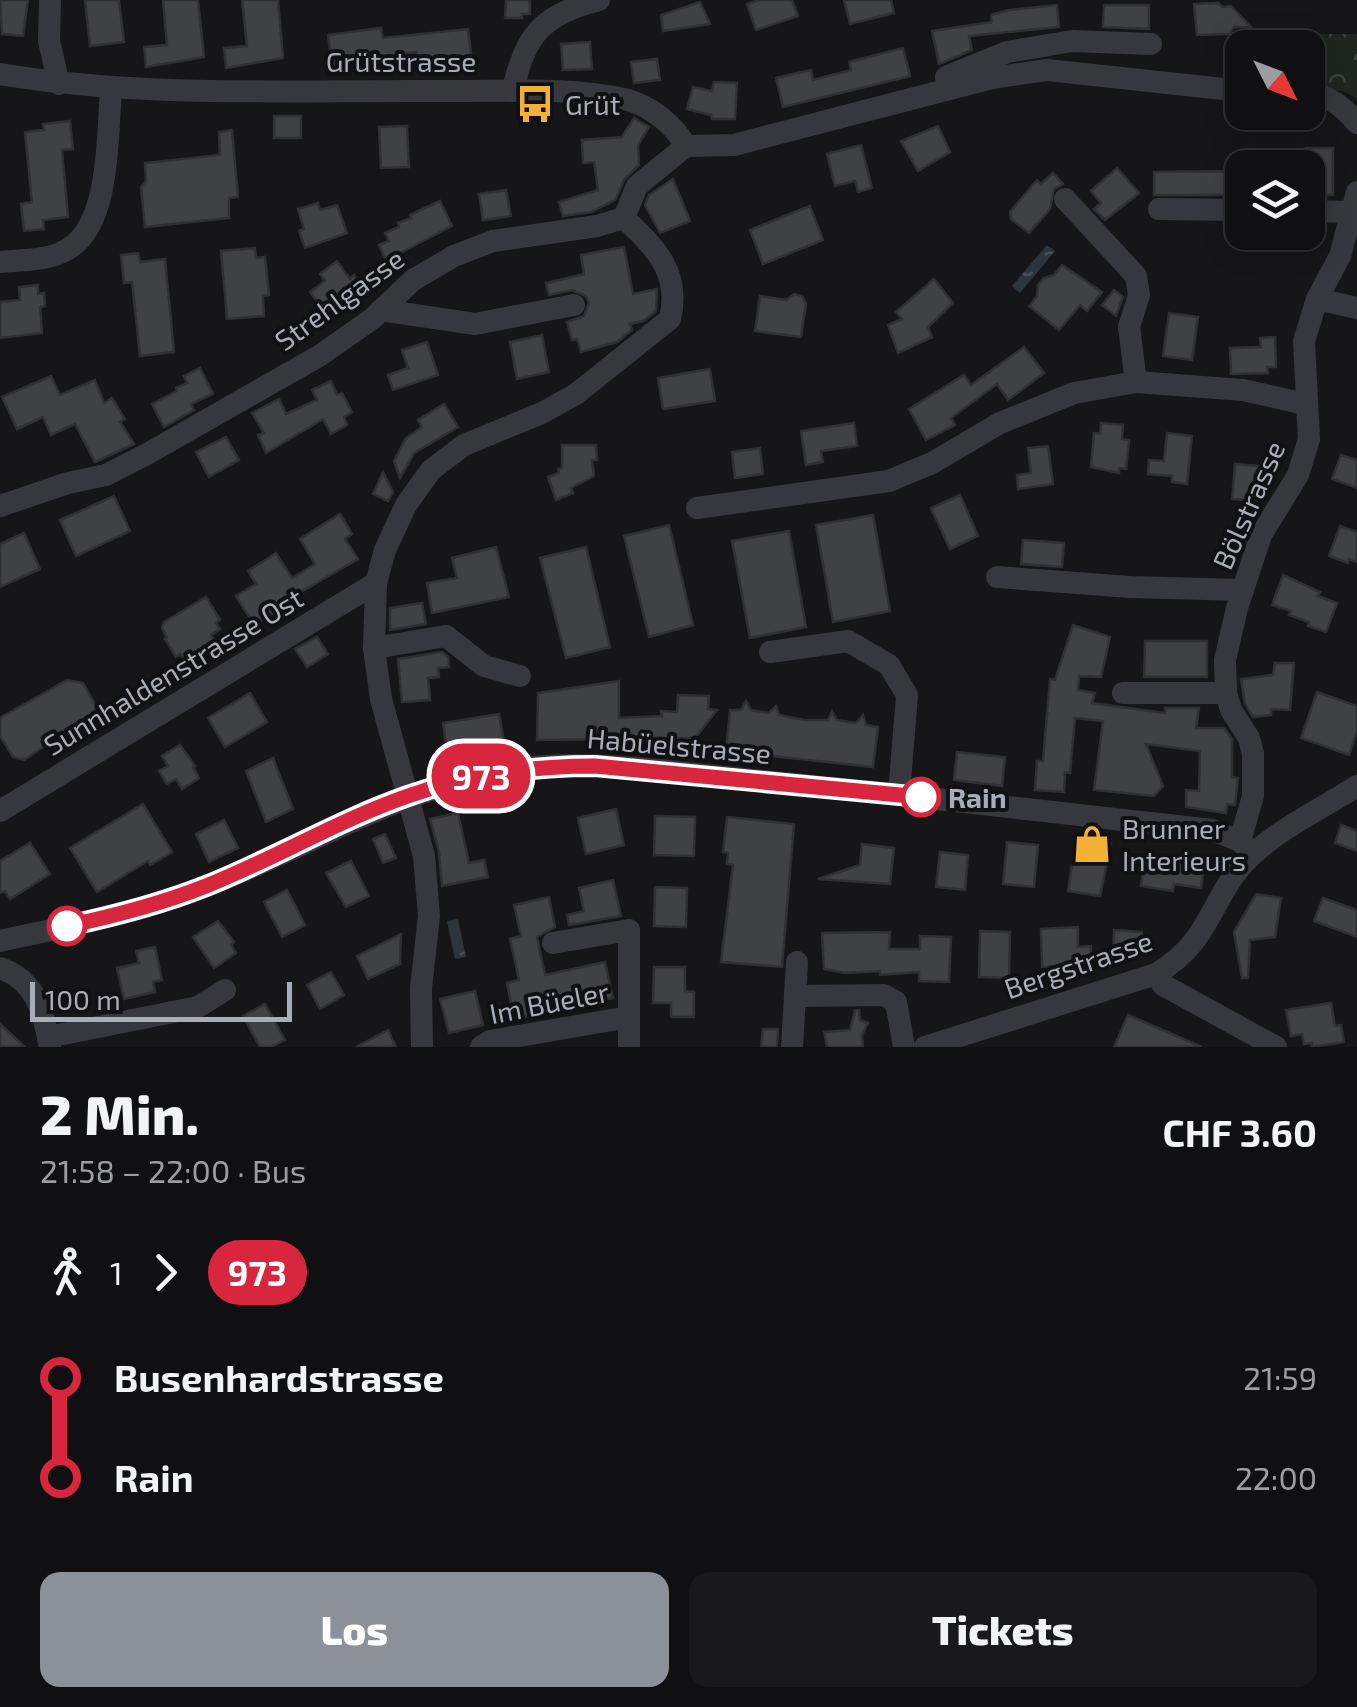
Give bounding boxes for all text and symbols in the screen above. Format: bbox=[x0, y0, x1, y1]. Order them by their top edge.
north arrow bbox=[1225, 30, 1325, 130]
map controls bbox=[1225, 30, 1325, 250]
street label: Grütstrasse bbox=[326, 44, 476, 78]
bus stop icon: Grüt bbox=[514, 83, 556, 125]
place label: Grüt bbox=[565, 87, 620, 121]
button: layers bbox=[1225, 150, 1325, 250]
street label: Strehlgasse bbox=[268, 241, 410, 357]
street label: Bölstrasse bbox=[1205, 436, 1291, 574]
street label: Sunnhaldenstrasse Ost bbox=[37, 580, 309, 762]
street label: Habüelstrasse bbox=[586, 720, 772, 770]
line badge: 973 bbox=[424, 744, 538, 808]
text: 973 bbox=[452, 755, 510, 797]
marker: Rain bbox=[902, 778, 940, 816]
place label: Rain bbox=[948, 780, 1007, 814]
place label: Brunner Interieurs bbox=[1122, 811, 1246, 877]
shop icon: Brunner Interieurs bbox=[1071, 823, 1113, 865]
unlabelled marker bbox=[48, 907, 86, 945]
street label: Bergstrasse bbox=[1000, 923, 1156, 1005]
street label: Im Büeler bbox=[486, 974, 612, 1030]
scale bar bbox=[30, 977, 292, 1021]
text: 100 m bbox=[45, 982, 121, 1016]
text: 2 Min. bbox=[40, 1080, 199, 1146]
text: CHF 3.60 bbox=[1162, 1109, 1317, 1155]
text: 21:58 – 22:00 · Bus bbox=[40, 1151, 306, 1189]
icon: walk bbox=[40, 1245, 95, 1300]
icon: forward bbox=[138, 1245, 193, 1300]
text: 973 bbox=[228, 1251, 287, 1293]
text: 1 bbox=[110, 1253, 123, 1291]
text: Busenhardstrasse bbox=[114, 1354, 444, 1400]
text: 21:59 bbox=[1243, 1358, 1317, 1396]
text: Rain bbox=[114, 1454, 194, 1500]
text: 22:00 bbox=[1235, 1458, 1317, 1496]
button: Los bbox=[40, 1572, 669, 1687]
button: Tickets bbox=[689, 1572, 1317, 1687]

